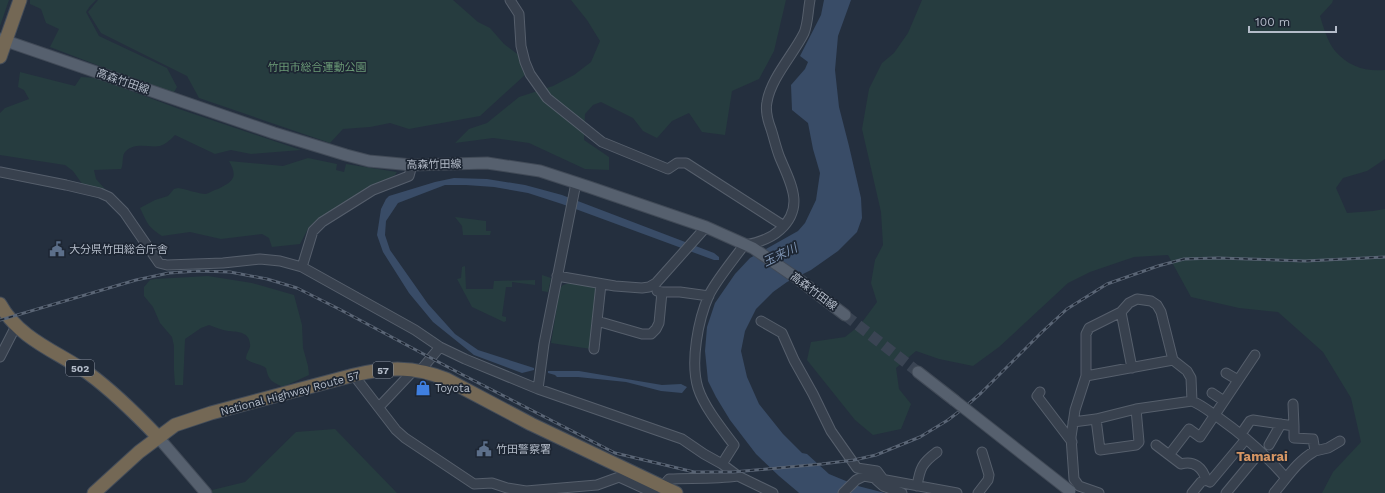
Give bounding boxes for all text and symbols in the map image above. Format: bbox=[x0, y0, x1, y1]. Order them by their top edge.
scale bar bbox=[1249, 8, 1336, 34]
text: 100 m bbox=[1255, 15, 1290, 29]
park label: 竹田市総合運動公園 bbox=[268, 61, 367, 74]
street label: 高森竹田線 bbox=[95, 66, 151, 97]
street label: 高森竹田線 bbox=[406, 158, 462, 171]
public building icon: 大分県竹田総合庁舎 bbox=[48, 240, 66, 258]
water label: 玉来川 bbox=[761, 240, 801, 269]
place label: 大分県竹田総合庁舎 bbox=[69, 243, 168, 256]
street label: 高森竹田線 bbox=[788, 270, 840, 313]
road number: 502 bbox=[66, 360, 94, 376]
road number: 57 bbox=[373, 362, 393, 378]
street label: National Highway Route 57 bbox=[219, 369, 361, 418]
shop icon: Toyota bbox=[414, 379, 432, 397]
place label: Toyota bbox=[435, 382, 470, 395]
public building icon: 竹田警察署 bbox=[475, 440, 493, 458]
place label: 竹田警察署 bbox=[496, 443, 551, 456]
district label: Tamarai bbox=[1236, 449, 1288, 464]

